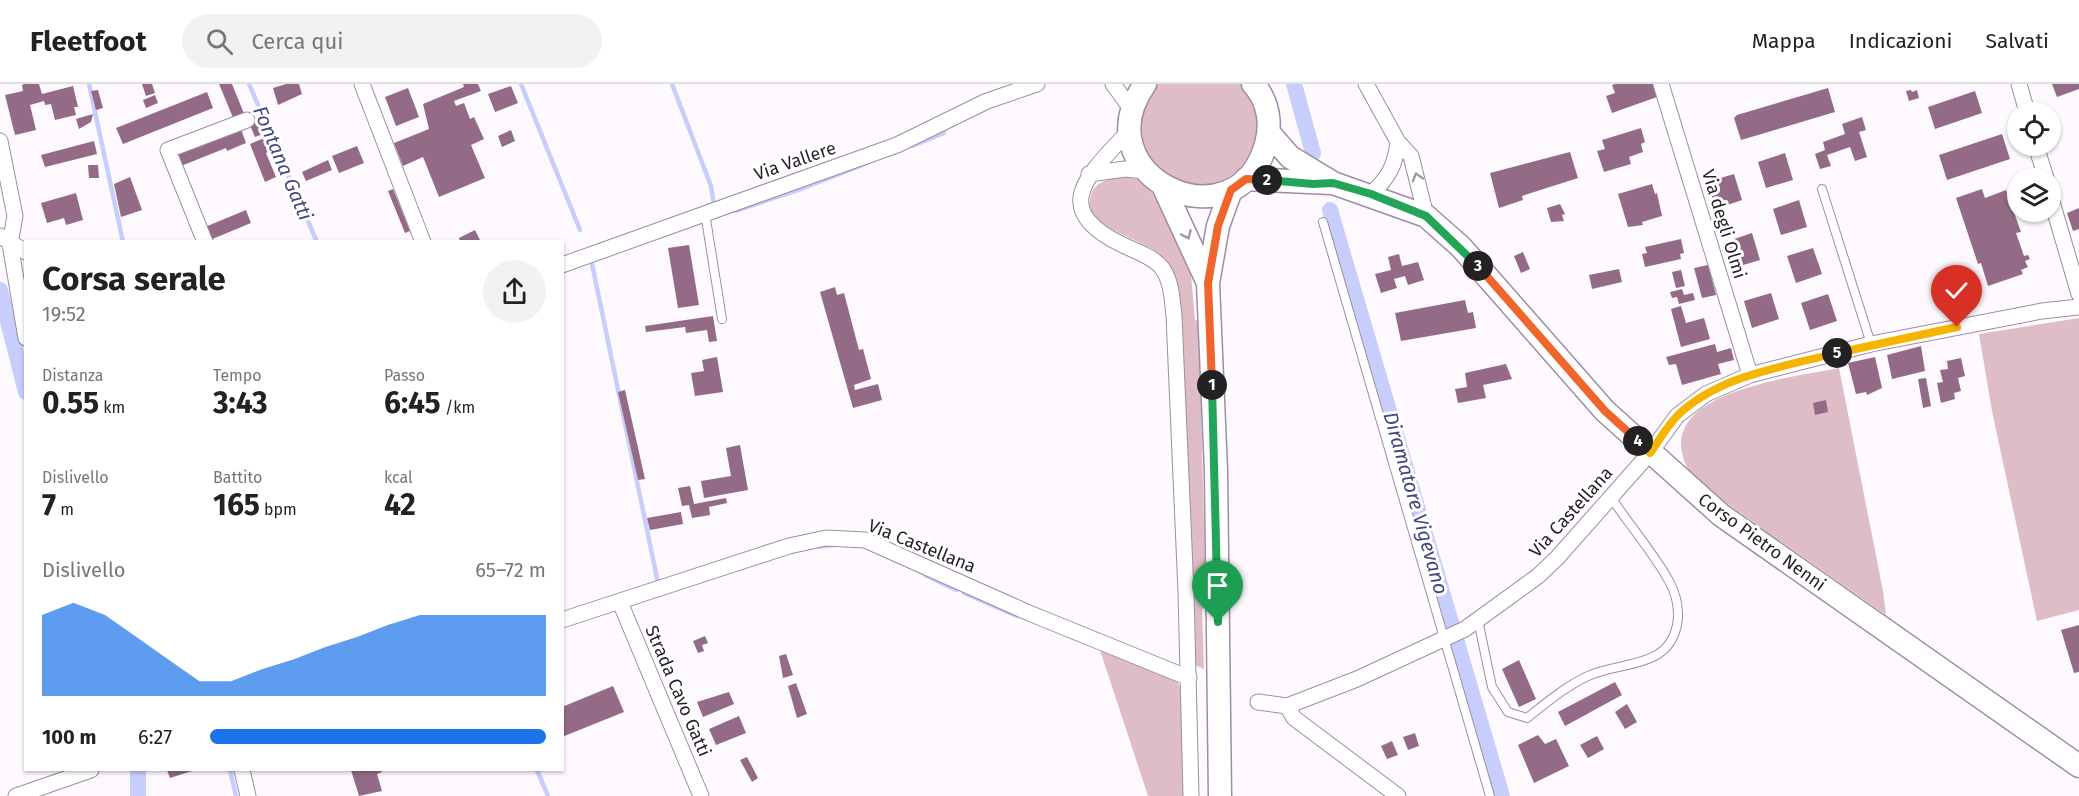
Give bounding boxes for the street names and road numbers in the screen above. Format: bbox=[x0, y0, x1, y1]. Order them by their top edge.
street label: Via Vallere bbox=[751, 137, 839, 185]
street label: Via degli Olmi bbox=[1697, 167, 1751, 281]
street label: Via Castellana bbox=[1525, 462, 1617, 562]
street label: Corso Pietro Nenni bbox=[1694, 488, 1830, 596]
street label: Via Castellana bbox=[865, 514, 979, 578]
street label: Strada Cavo Gatti bbox=[640, 622, 716, 760]

